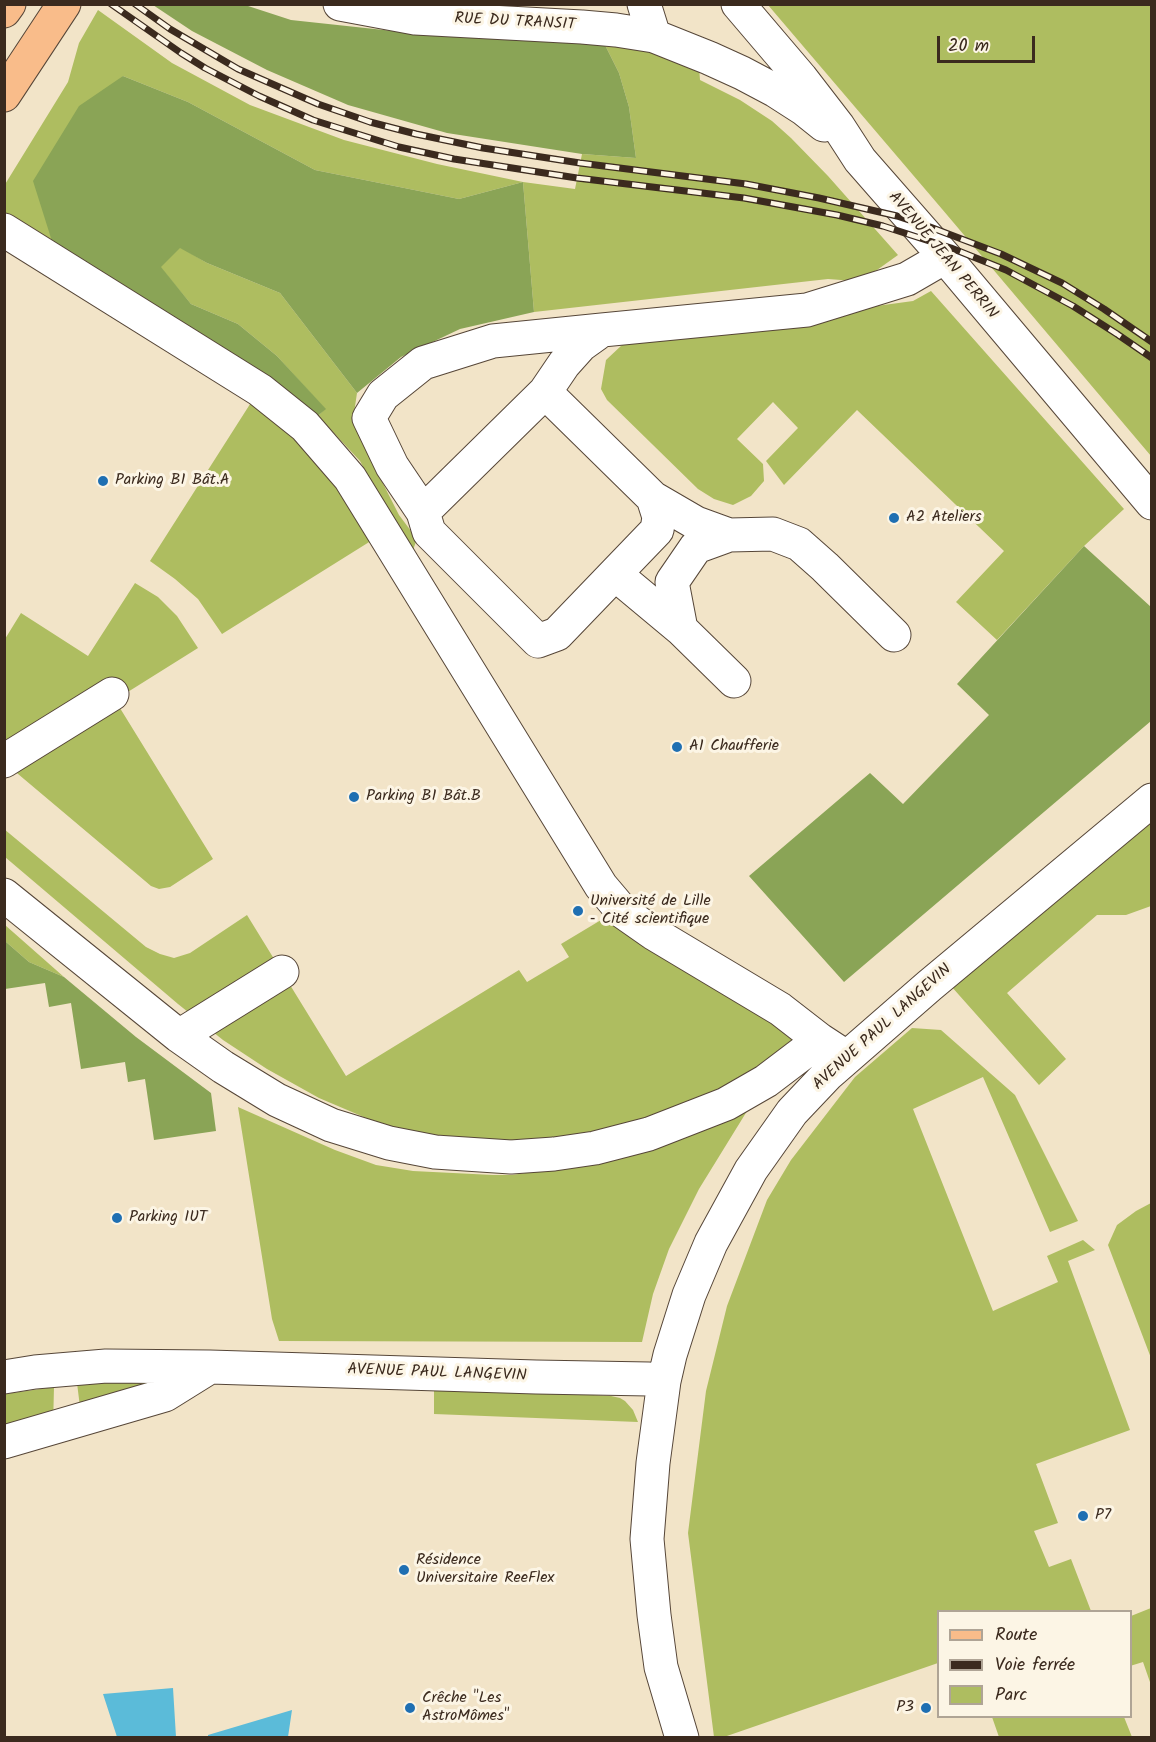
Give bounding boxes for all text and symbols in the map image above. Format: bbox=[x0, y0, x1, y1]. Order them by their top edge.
street label: RUE DU TRANSIT bbox=[454, 10, 576, 36]
scale bar bbox=[940, 24, 1038, 62]
text: 20 m bbox=[948, 32, 989, 61]
street label: AVENUE JEAN PERRIN bbox=[883, 188, 1001, 324]
place label: Parking B1 Bât.A bbox=[115, 471, 229, 491]
marker: Parking B1 Bât.A bbox=[96, 474, 110, 488]
place label: A2 Ateliers bbox=[906, 508, 982, 528]
marker: A2 Ateliers bbox=[887, 511, 901, 525]
place label: A1 Chaufferie bbox=[689, 737, 779, 757]
marker: A1 Chaufferie bbox=[670, 740, 684, 754]
place label: Parking B1 Bât.B bbox=[366, 787, 481, 807]
marker: Parking B1 Bât.B bbox=[347, 790, 361, 804]
place label: Université de Lille ‐ Cité scientifique bbox=[590, 892, 711, 930]
marker: Université de Lille ‐ Cité scientifique bbox=[571, 904, 585, 918]
street label: AVENUE PAUL LANGEVIN bbox=[810, 961, 956, 1095]
place label: Parking IUT bbox=[129, 1208, 207, 1228]
marker: Parking IUT bbox=[110, 1211, 124, 1225]
street label: AVENUE PAUL LANGEVIN bbox=[347, 1361, 527, 1387]
place label: P7 bbox=[1095, 1506, 1111, 1526]
marker: P7 bbox=[1076, 1509, 1090, 1523]
place label: Résidence Universitaire ReeFlex bbox=[416, 1551, 554, 1589]
marker: Résidence Universitaire ReeFlex bbox=[397, 1563, 411, 1577]
legend bbox=[937, 1610, 1132, 1718]
text: Route bbox=[995, 1621, 1037, 1650]
text: Voie ferrée bbox=[995, 1651, 1075, 1680]
text: Parc bbox=[995, 1681, 1027, 1710]
place label: Crêche "Les AstroMômes" bbox=[422, 1689, 509, 1727]
place label: P3 bbox=[896, 1698, 914, 1718]
marker: Crêche "Les AstroMômes" bbox=[403, 1701, 417, 1715]
marker: P3 bbox=[919, 1701, 933, 1715]

